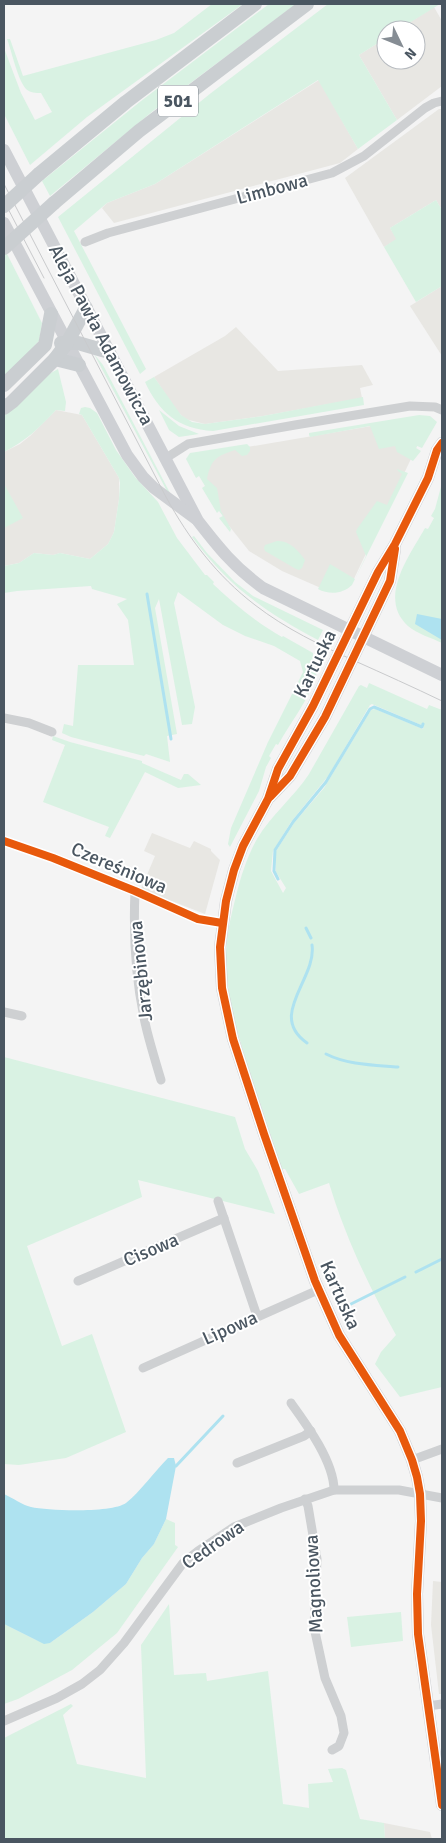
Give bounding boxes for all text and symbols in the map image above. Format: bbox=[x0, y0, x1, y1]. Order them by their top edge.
north arrow bbox=[376, 20, 426, 70]
text: N bbox=[401, 44, 420, 63]
road number: 501 bbox=[158, 85, 198, 116]
street label: Limbowa bbox=[234, 168, 310, 210]
street label: Aleja Pawła Adamowicza bbox=[43, 240, 159, 430]
street label: Kartuska bbox=[288, 626, 342, 702]
street label: Czereśniowa bbox=[67, 837, 171, 899]
street label: Jarzębinowa bbox=[124, 920, 158, 1022]
street label: Cisowa bbox=[120, 1228, 182, 1272]
street label: Kartuska bbox=[314, 1257, 366, 1333]
street label: Lipowa bbox=[199, 1305, 261, 1351]
street label: Cedrowa bbox=[177, 1515, 249, 1575]
street label: Magnoliowa bbox=[299, 1534, 329, 1634]

